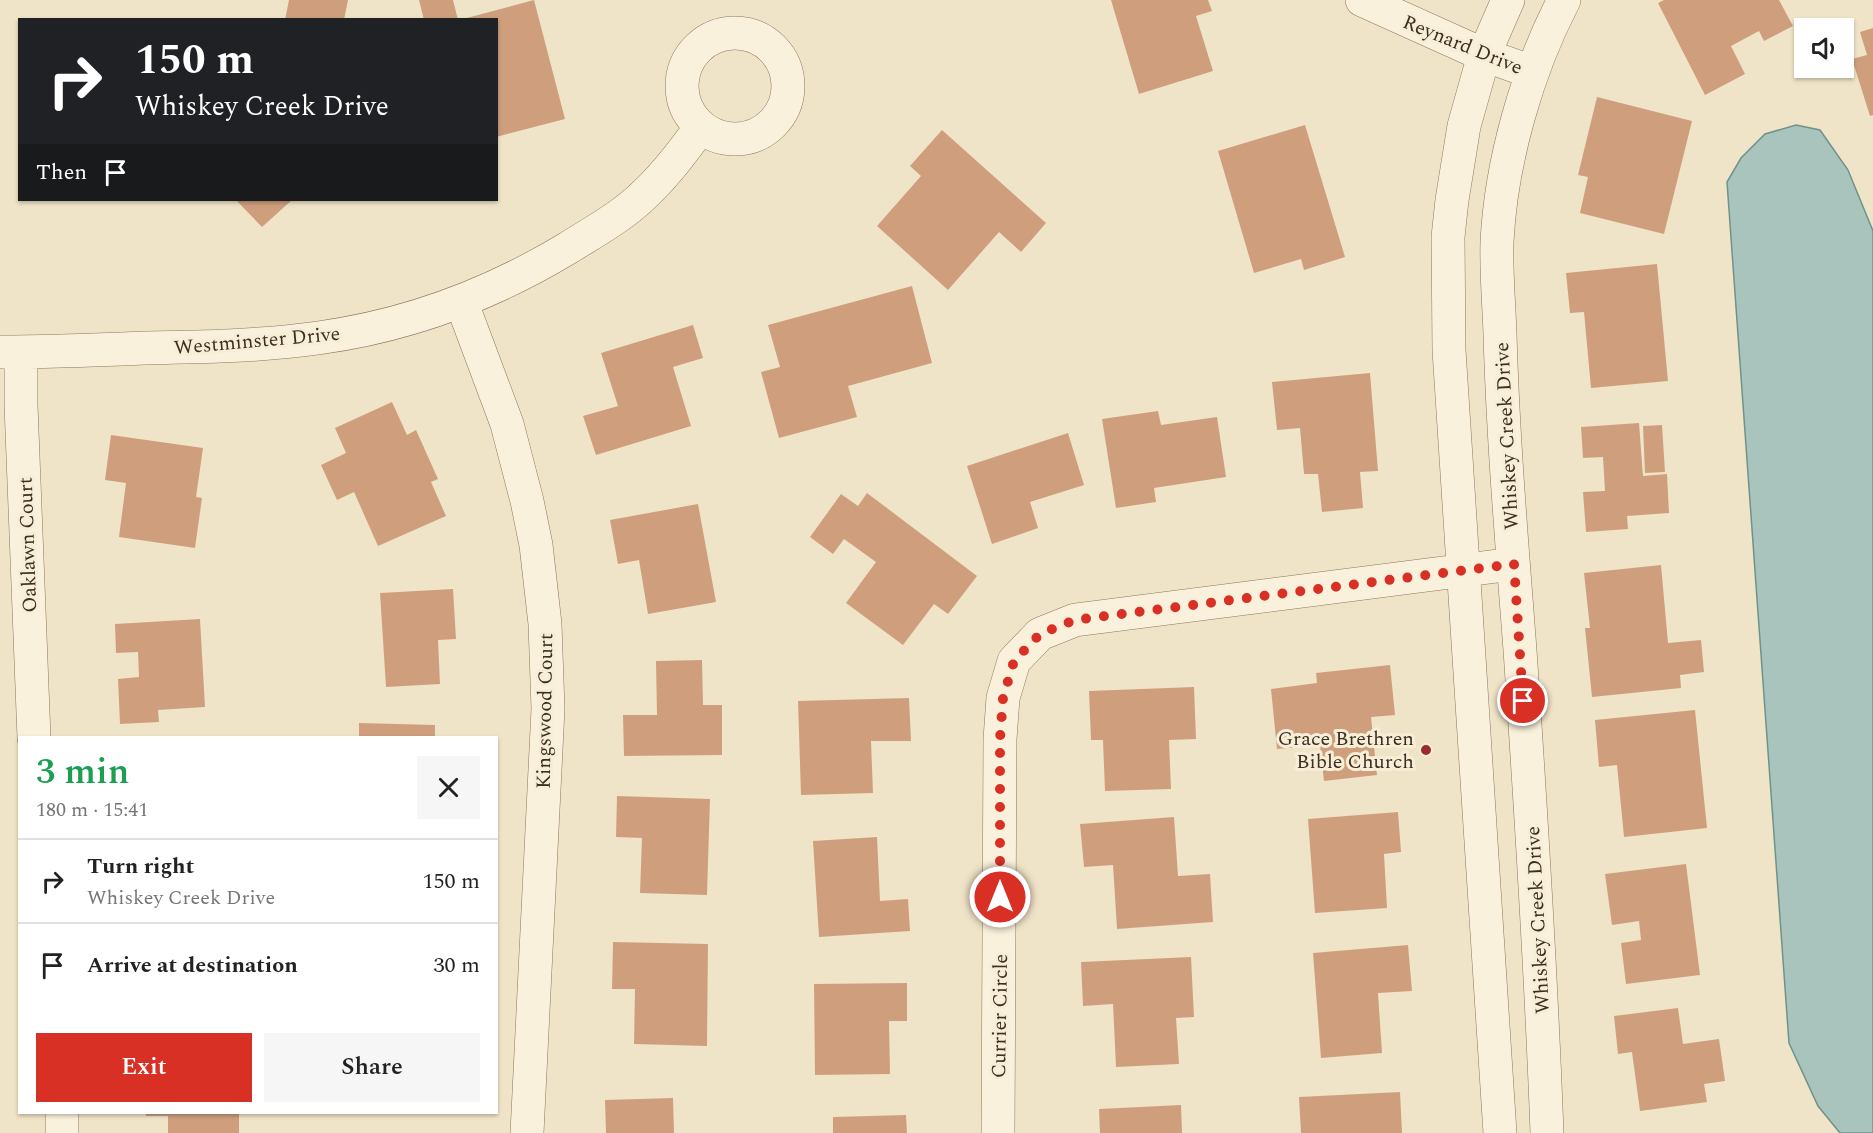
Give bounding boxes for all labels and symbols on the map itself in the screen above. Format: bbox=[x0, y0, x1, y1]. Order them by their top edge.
street label: Reynard Drive bbox=[1398, 7, 1527, 83]
street label: Westminster Drive bbox=[173, 319, 341, 363]
street label: Whiskey Creek Drive bbox=[1487, 341, 1527, 531]
street label: Oaklawn Court bbox=[11, 477, 45, 613]
street label: Kingswood Court bbox=[529, 633, 561, 789]
pin bbox=[1497, 675, 1548, 726]
place label: Grace Brethren Bible Church bbox=[1278, 724, 1414, 777]
marker: Grace Brethren Bible Church bbox=[1419, 743, 1433, 757]
street label: Whiskey Creek Drive bbox=[1518, 825, 1558, 1015]
position arrow bbox=[968, 865, 1032, 929]
street label: Currier Circle bbox=[984, 954, 1016, 1078]

